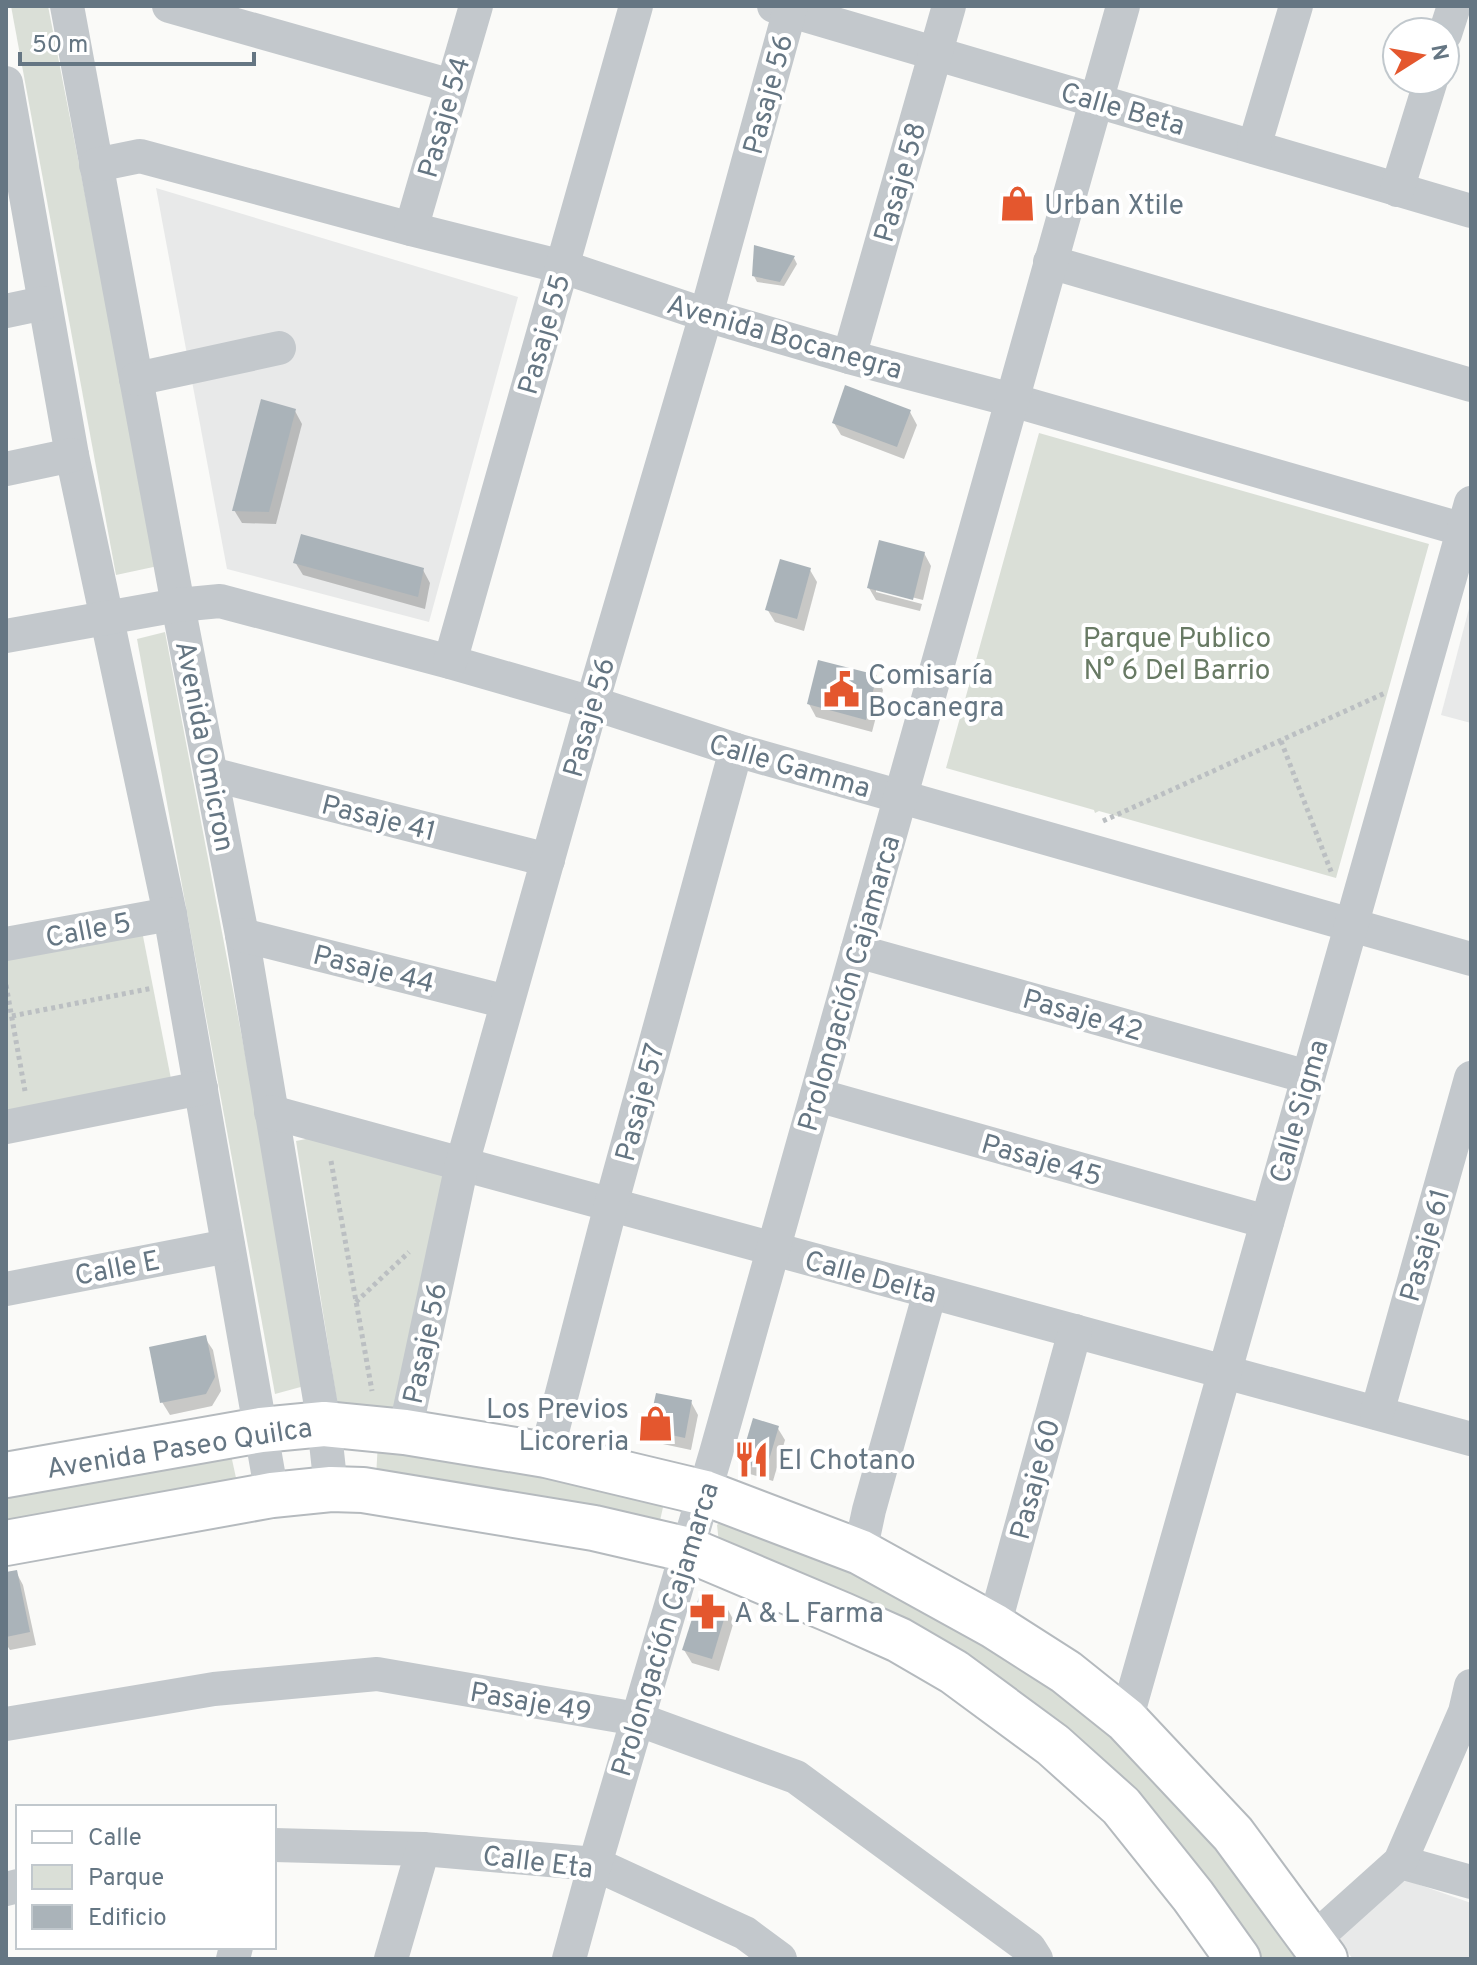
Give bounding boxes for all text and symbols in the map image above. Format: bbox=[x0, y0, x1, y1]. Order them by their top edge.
scale bar bbox=[20, 16, 254, 66]
north arrow bbox=[1381, 16, 1461, 96]
text: 50 m bbox=[32, 31, 88, 61]
street label: Pasaje 56 bbox=[737, 31, 803, 159]
text: N bbox=[1423, 42, 1453, 63]
street label: Pasaje 54 bbox=[411, 53, 480, 183]
street label: Calle Beta bbox=[1056, 76, 1188, 146]
street label: Pasaje 58 bbox=[868, 119, 936, 247]
shop icon: Urban Xtile bbox=[999, 185, 1037, 223]
place label: Urban Xtile bbox=[1044, 189, 1184, 225]
street label: Pasaje 55 bbox=[512, 270, 580, 399]
street label: Avenida Bocanegra bbox=[662, 288, 906, 390]
park label: Parque Publico N° 6 Del Barrio bbox=[1083, 622, 1271, 690]
street label: Avenida Omicron bbox=[165, 638, 241, 855]
street label: Pasaje 56 bbox=[557, 654, 625, 782]
place label: Comisaría Bocanegra bbox=[868, 659, 1004, 727]
public building icon: Comisaría Bocanegra bbox=[823, 671, 861, 709]
street label: Calle Gamma bbox=[704, 728, 874, 808]
street label: Pasaje 41 bbox=[317, 788, 439, 852]
street label: Prolongación Cajamarca bbox=[791, 832, 910, 1136]
street label: Calle 5 bbox=[43, 906, 134, 958]
street label: Pasaje 44 bbox=[309, 938, 438, 1003]
street label: Pasaje 42 bbox=[1018, 983, 1146, 1051]
street label: Calle Sigma bbox=[1263, 1036, 1339, 1188]
street label: Pasaje 57 bbox=[609, 1040, 675, 1166]
street label: Pasaje 45 bbox=[977, 1128, 1106, 1196]
street label: Pasaje 61 bbox=[1394, 1185, 1460, 1307]
street label: Calle E bbox=[72, 1244, 163, 1296]
street label: Calle Delta bbox=[800, 1244, 940, 1314]
street label: Pasaje 56 bbox=[397, 1280, 457, 1408]
place label: Los Previos Licoreria bbox=[486, 1393, 629, 1461]
shop icon: Los Previos Licoreria bbox=[636, 1405, 674, 1443]
street label: Avenida Paseo Quilca bbox=[44, 1411, 315, 1489]
street label: Pasaje 60 bbox=[1004, 1415, 1070, 1544]
restaurant icon: El Chotano bbox=[733, 1440, 771, 1478]
place label: El Chotano bbox=[778, 1444, 916, 1480]
street label: Prolongación Cajamarca bbox=[605, 1478, 729, 1782]
pharmacy icon: A & L Farma bbox=[689, 1593, 727, 1631]
place label: A & L Farma bbox=[734, 1597, 884, 1633]
street label: Pasaje 49 bbox=[467, 1676, 594, 1732]
legend bbox=[16, 1805, 276, 1949]
text: Calle bbox=[88, 1824, 142, 1854]
street label: Calle Eta bbox=[480, 1839, 595, 1889]
text: Parque bbox=[88, 1864, 164, 1894]
text: Edificio bbox=[88, 1904, 167, 1934]

